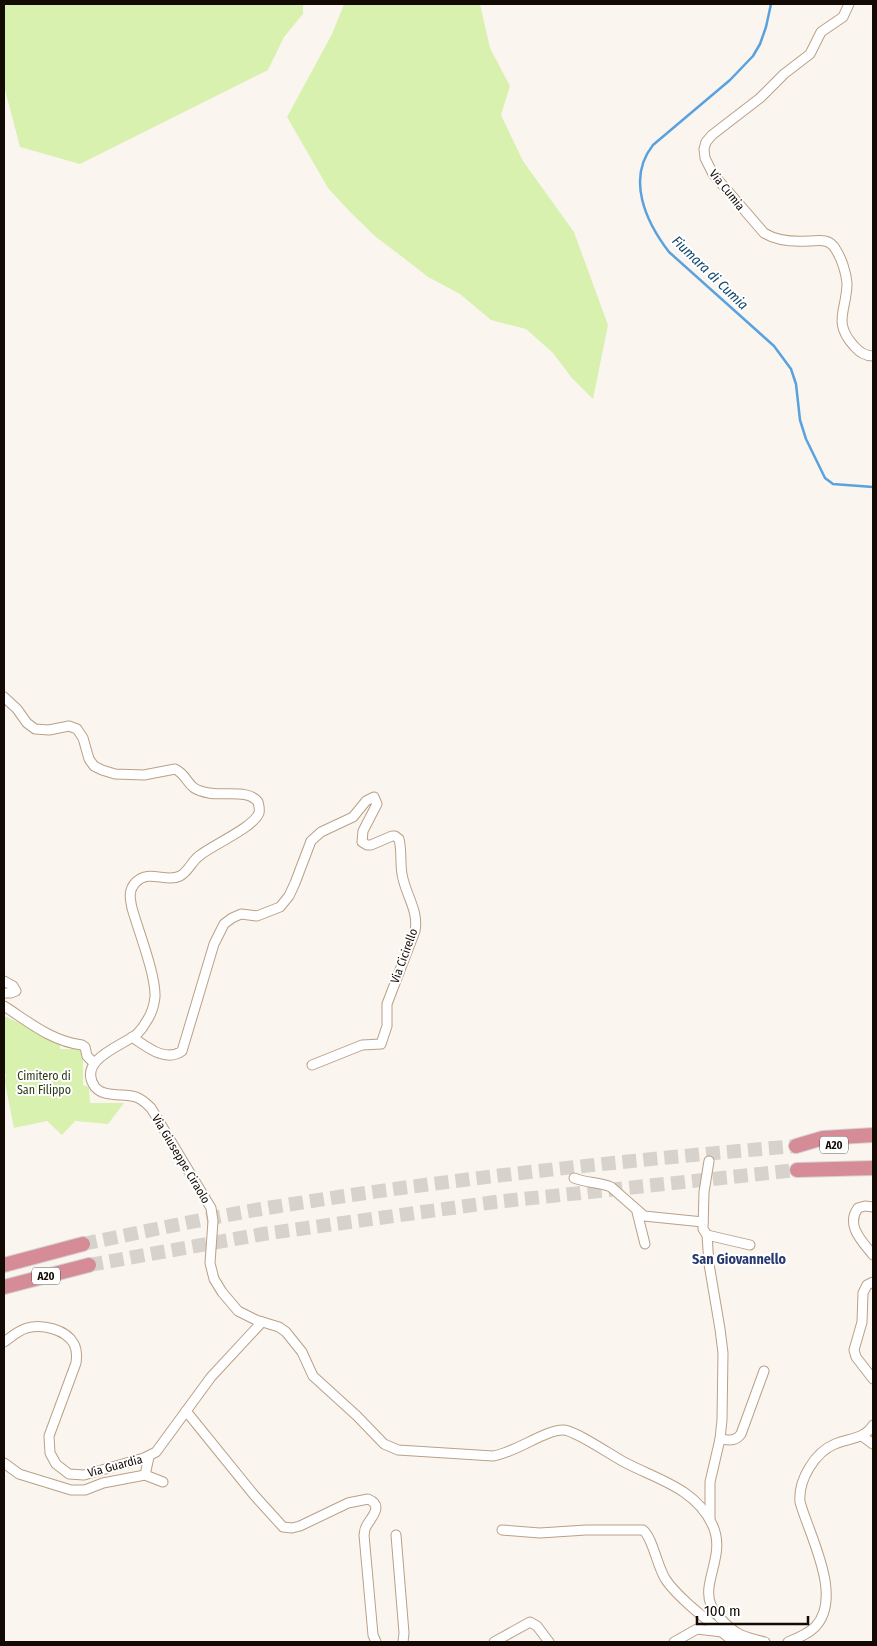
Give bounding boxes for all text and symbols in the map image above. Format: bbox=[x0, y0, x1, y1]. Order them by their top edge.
street label: Via Cumia bbox=[706, 167, 748, 213]
water label: Fiumara di Cumia bbox=[668, 232, 752, 314]
street label: Via Cicirello bbox=[388, 927, 420, 985]
park label: Cimitero di San Filippo bbox=[17, 1069, 71, 1097]
street label: Via Giuseppe Ciraolo bbox=[149, 1112, 213, 1206]
road number: A20 bbox=[820, 1136, 848, 1154]
district label: San Giovannello bbox=[692, 1251, 786, 1268]
road number: A20 bbox=[32, 1268, 60, 1284]
street label: Via Guardia bbox=[86, 1452, 144, 1480]
scale bar bbox=[697, 1594, 808, 1626]
text: 100 m bbox=[704, 1602, 741, 1620]

